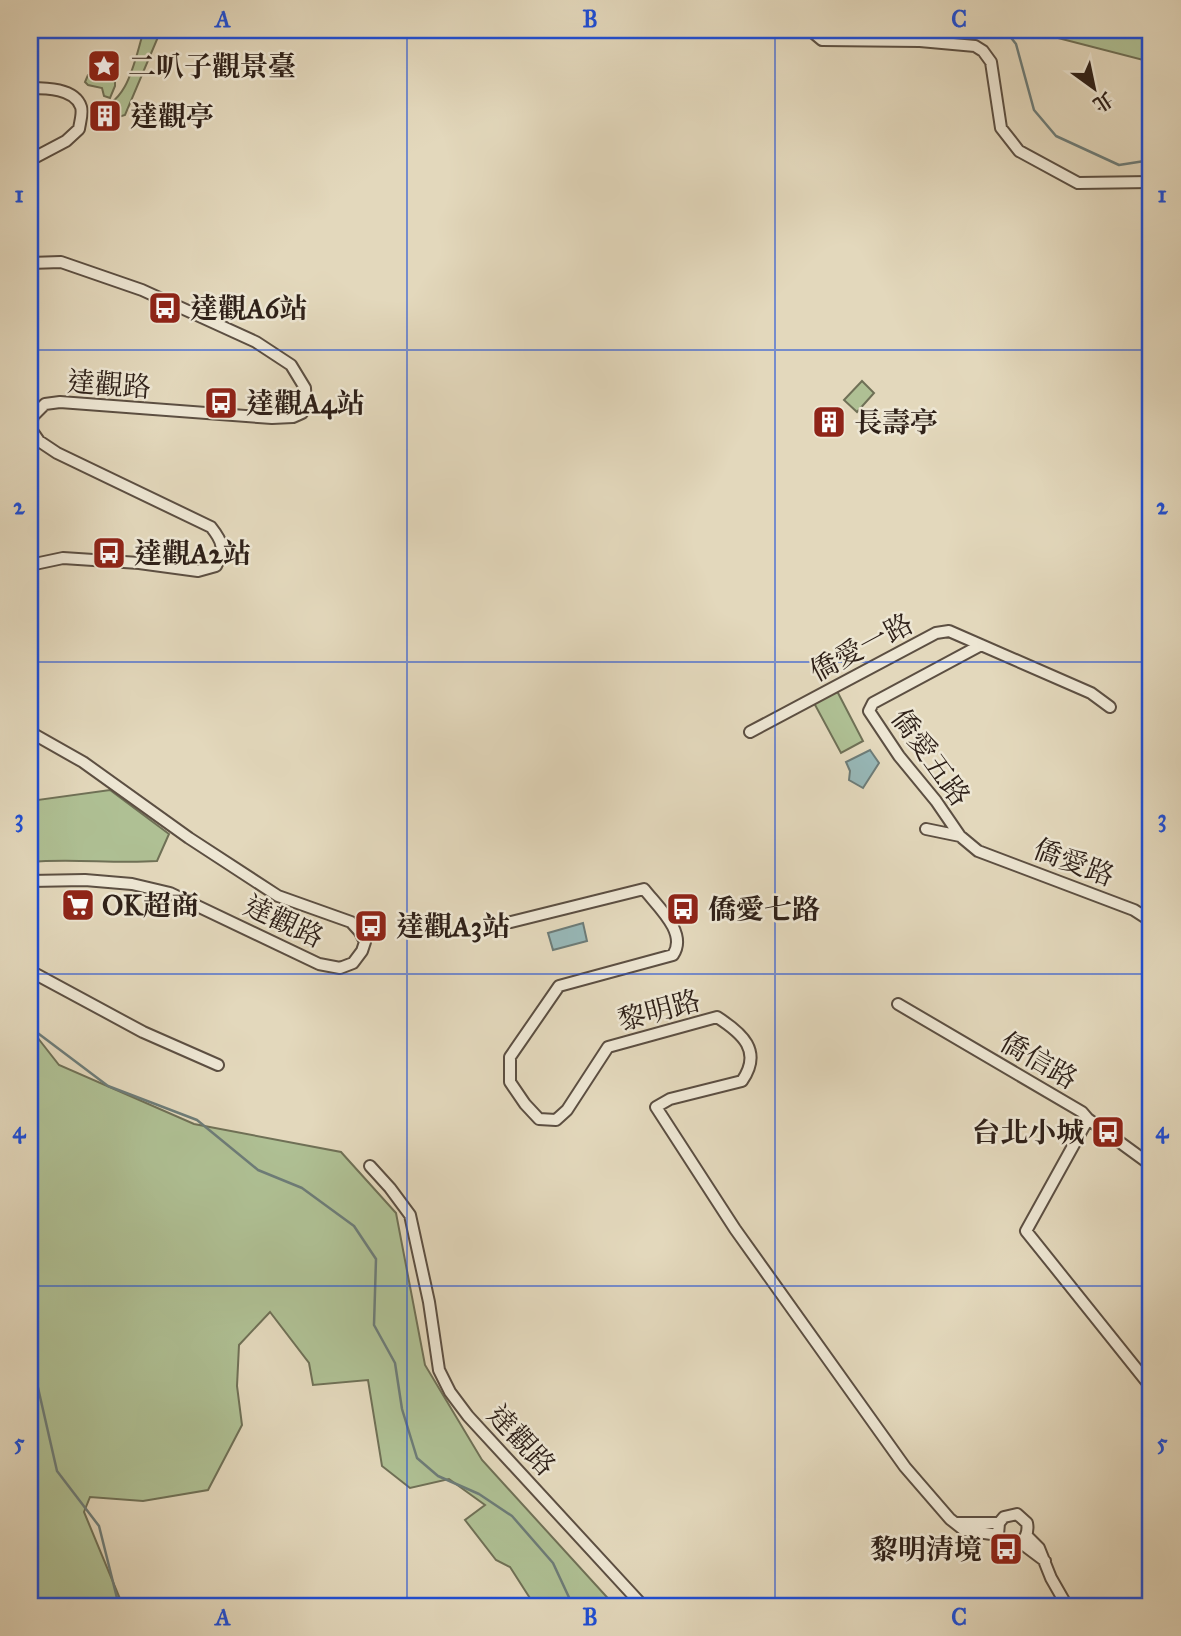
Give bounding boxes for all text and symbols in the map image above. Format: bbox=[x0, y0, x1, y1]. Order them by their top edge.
text: A bbox=[213, 5, 231, 33]
text: B bbox=[582, 5, 598, 33]
text: C bbox=[951, 5, 967, 33]
place icon: 二叭子觀景臺 bbox=[85, 47, 123, 85]
place label: 二叭子觀景臺 bbox=[128, 49, 296, 84]
north arrow bbox=[1058, 52, 1128, 122]
text: 北 bbox=[1089, 87, 1117, 117]
building icon: 達觀亭 bbox=[86, 97, 124, 135]
place label: 達觀亭 bbox=[130, 99, 214, 134]
text: 1 bbox=[14, 180, 24, 208]
text: 1 bbox=[1157, 180, 1167, 208]
bus stop icon: 達觀A6站 bbox=[146, 289, 184, 327]
place label: 達觀A6站 bbox=[190, 291, 307, 326]
street label: 達觀路 bbox=[66, 364, 152, 405]
bus stop icon: 達觀A4站 bbox=[202, 384, 240, 422]
place label: 達觀A4站 bbox=[246, 386, 364, 421]
building icon: 長壽亭 bbox=[810, 403, 848, 441]
place label: 長壽亭 bbox=[854, 405, 938, 440]
text: 2 bbox=[13, 492, 25, 520]
text: 2 bbox=[1156, 492, 1168, 520]
bus stop icon: 達觀A2站 bbox=[90, 534, 128, 572]
place label: 達觀A2站 bbox=[134, 536, 251, 571]
street label: 僑愛一路 bbox=[804, 606, 919, 689]
street label: 僑愛五路 bbox=[884, 702, 978, 813]
text: 3 bbox=[14, 804, 24, 833]
text: 3 bbox=[1157, 804, 1167, 833]
street label: 僑愛路 bbox=[1028, 831, 1119, 894]
supermarket icon: OK超商 bbox=[59, 886, 97, 924]
place label: OK超商 bbox=[102, 888, 199, 923]
street label: 達觀路 bbox=[238, 888, 329, 955]
bus stop icon: 僑愛七路 bbox=[664, 890, 702, 928]
place label: 僑愛七路 bbox=[708, 892, 820, 927]
bus stop icon: 達觀A3站 bbox=[352, 907, 390, 945]
place label: 達觀A3站 bbox=[396, 909, 510, 944]
street label: 黎明路 bbox=[614, 983, 704, 1038]
street label: 僑信路 bbox=[994, 1024, 1084, 1097]
bus stop icon: 台北小城 bbox=[1089, 1113, 1127, 1151]
place label: 台北小城 bbox=[972, 1115, 1084, 1150]
text: 4 bbox=[13, 1116, 27, 1144]
text: 4 bbox=[1156, 1116, 1170, 1144]
street label: 達觀路 bbox=[480, 1398, 563, 1483]
text: 5 bbox=[14, 1428, 25, 1456]
text: 5 bbox=[1157, 1428, 1168, 1456]
bus stop icon: 黎明清境 bbox=[987, 1530, 1025, 1568]
place label: 黎明清境 bbox=[870, 1532, 982, 1567]
text: A bbox=[213, 1603, 231, 1631]
text: B bbox=[582, 1603, 598, 1631]
text: C bbox=[951, 1603, 967, 1631]

